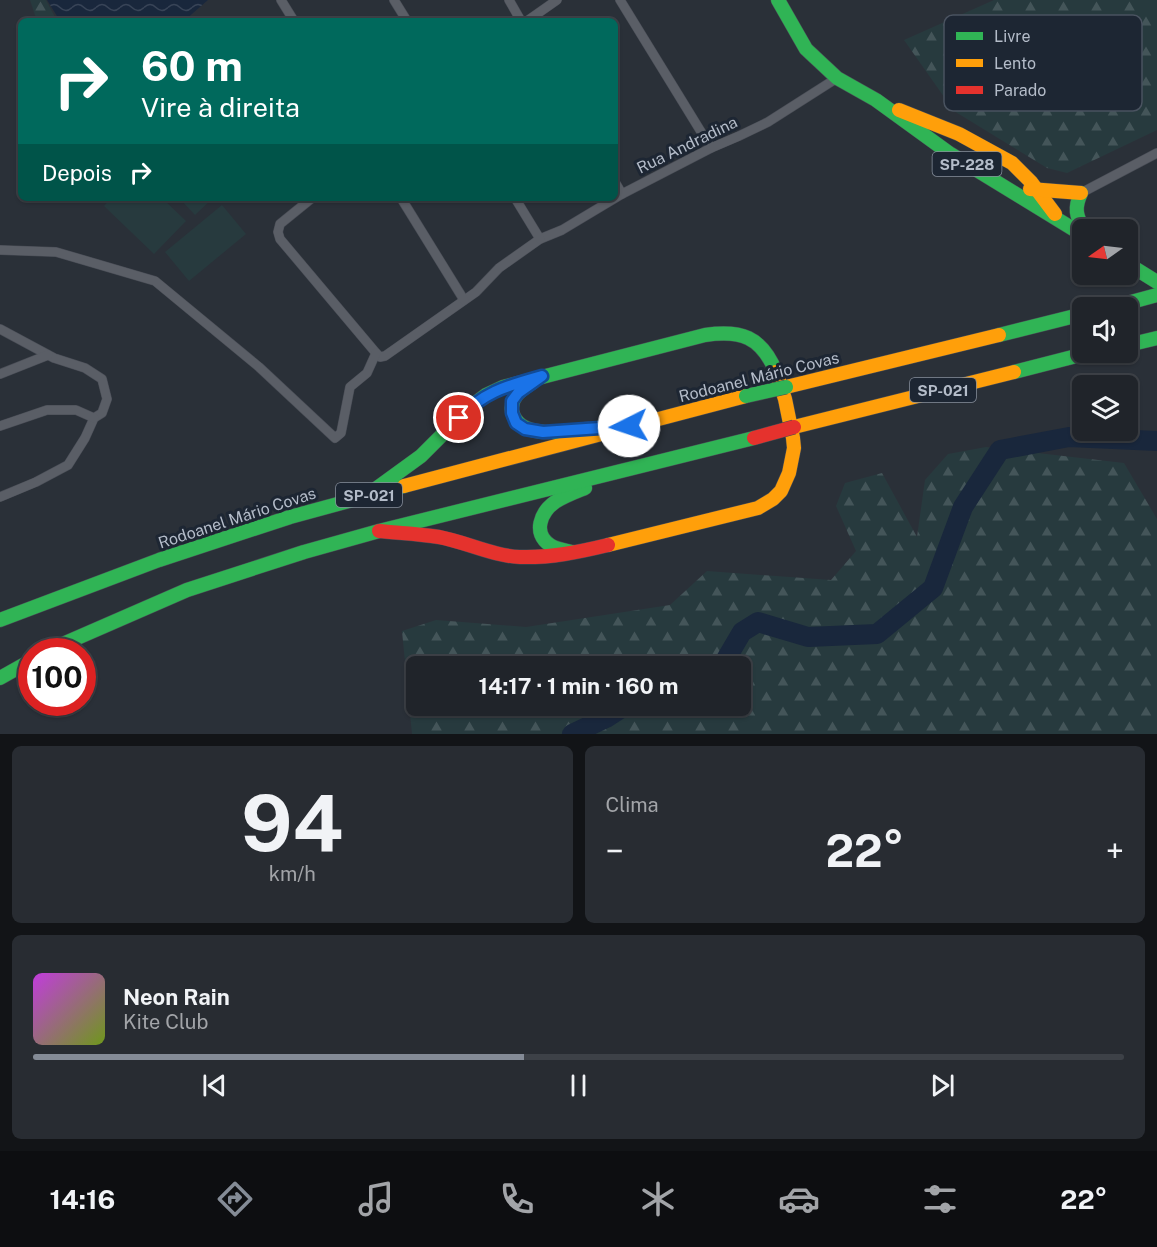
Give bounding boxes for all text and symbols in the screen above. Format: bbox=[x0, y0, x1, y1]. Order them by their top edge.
legend bbox=[944, 15, 1142, 111]
text: Livre bbox=[994, 27, 1030, 46]
text: 60 m bbox=[141, 41, 243, 90]
icon: right bbox=[42, 42, 120, 120]
text: Lento bbox=[994, 54, 1036, 73]
text: Parado bbox=[994, 81, 1046, 100]
text: Vire à direita bbox=[141, 91, 300, 123]
street label: Rua Andradina bbox=[634, 112, 740, 178]
road number: SP-228 bbox=[932, 152, 1002, 176]
icon: right bbox=[124, 156, 157, 189]
text: Depois bbox=[42, 160, 112, 186]
north arrow bbox=[1072, 219, 1138, 285]
map controls bbox=[1072, 219, 1138, 441]
button: sound bbox=[1072, 297, 1138, 363]
street label: Rodoanel Mário Covas bbox=[677, 348, 841, 406]
button: layers bbox=[1072, 375, 1138, 441]
road number: SP-021 bbox=[910, 378, 976, 402]
pin bbox=[433, 392, 484, 443]
position arrow bbox=[597, 394, 661, 458]
icon: arrive bbox=[442, 401, 475, 434]
road number: SP-021 bbox=[336, 483, 402, 507]
street label: Rodoanel Mário Covas bbox=[156, 484, 318, 552]
speed limit sign: 100 bbox=[18, 638, 96, 716]
text: 14:17 · 1 min · 160 m bbox=[479, 673, 678, 699]
text: 94 bbox=[241, 777, 343, 869]
text: Clima bbox=[606, 793, 659, 817]
text: 22° bbox=[826, 824, 904, 877]
text: − bbox=[606, 832, 624, 870]
text: + bbox=[1106, 832, 1124, 870]
text: km/h bbox=[269, 862, 316, 886]
text: Neon Rain bbox=[123, 984, 230, 1010]
text: Kite Club bbox=[123, 1010, 208, 1034]
icon: previous bbox=[198, 1069, 231, 1102]
icon: pause bbox=[562, 1069, 595, 1102]
icon: next bbox=[926, 1069, 959, 1102]
icon: directions bbox=[214, 1178, 256, 1220]
icon: music bbox=[355, 1178, 397, 1220]
icon: phone bbox=[496, 1178, 538, 1220]
icon: climate bbox=[637, 1178, 679, 1220]
icon: car bbox=[778, 1178, 820, 1220]
icon: filters bbox=[919, 1178, 961, 1220]
text: 14:16 bbox=[49, 1183, 115, 1215]
text: 22° bbox=[1060, 1183, 1107, 1215]

